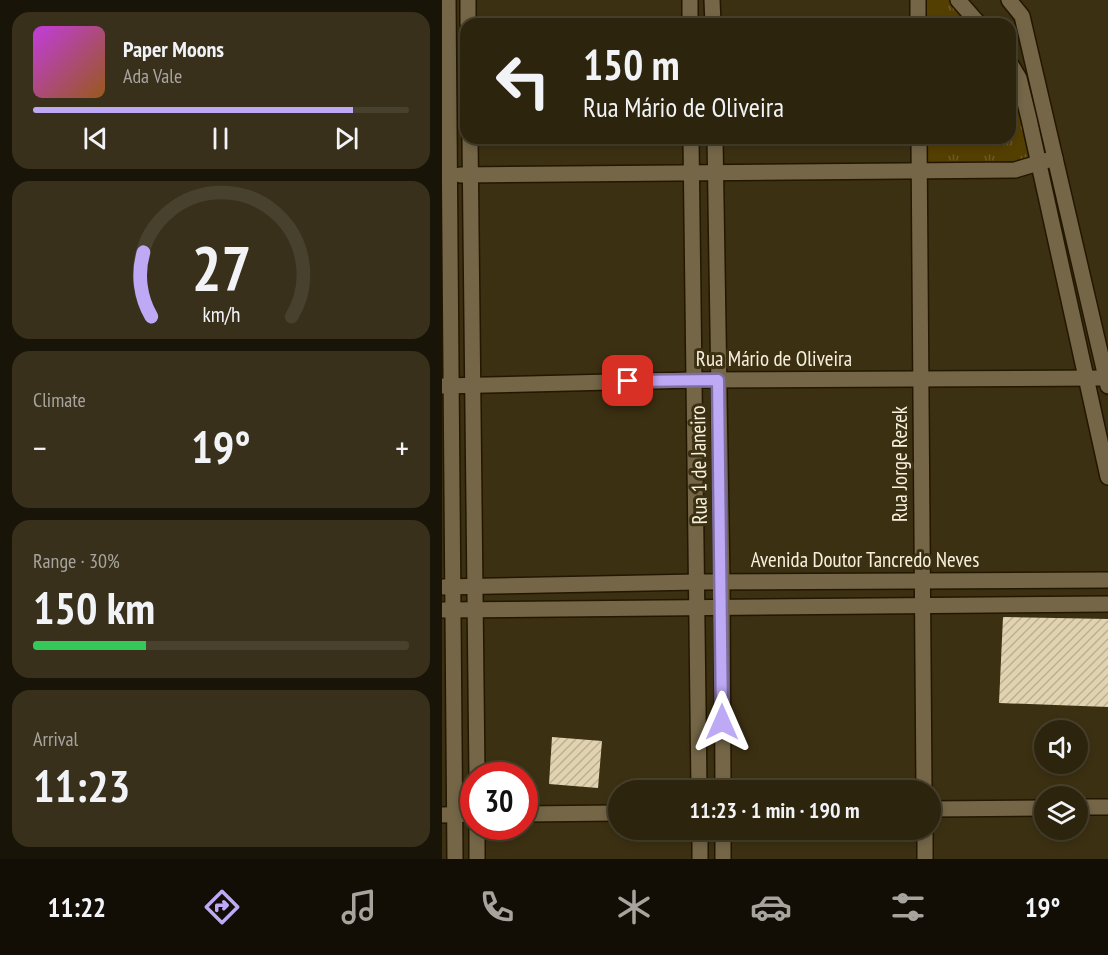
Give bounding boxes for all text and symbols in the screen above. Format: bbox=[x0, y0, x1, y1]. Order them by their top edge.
text: Paper Moons bbox=[123, 35, 224, 63]
text: 150 m bbox=[583, 37, 680, 92]
icon: left bbox=[484, 42, 562, 120]
text: Ada Vale bbox=[123, 63, 182, 89]
text: Rua Mário de Oliveira bbox=[583, 90, 784, 124]
icon: previous bbox=[79, 122, 112, 155]
icon: pause bbox=[204, 122, 237, 155]
icon: next bbox=[330, 122, 363, 155]
text: 27 bbox=[191, 227, 251, 308]
text: km/h bbox=[202, 301, 240, 329]
street label: Rua Mário de Oliveira bbox=[696, 345, 852, 372]
pin bbox=[602, 355, 653, 406]
icon: arrive bbox=[611, 364, 644, 397]
text: Climate bbox=[33, 387, 86, 413]
street label: Rua 1 de Janeiro bbox=[684, 405, 713, 525]
street label: Rua Jorge Rezek bbox=[886, 406, 913, 522]
text: 19° bbox=[191, 417, 251, 475]
text: − bbox=[33, 426, 47, 469]
text: + bbox=[395, 426, 409, 469]
street label: Avenida Doutor Tancredo Neves bbox=[751, 546, 979, 573]
text: Range · 30% bbox=[33, 548, 120, 574]
text: 150 km bbox=[33, 578, 155, 636]
position arrow bbox=[690, 690, 754, 754]
map controls bbox=[1034, 720, 1088, 840]
button: sound bbox=[1034, 720, 1088, 774]
text: Arrival bbox=[33, 726, 78, 752]
text: 11:23 bbox=[33, 756, 130, 814]
speed limit sign: 30 bbox=[460, 762, 538, 840]
button: layers bbox=[1034, 786, 1088, 840]
text: 11:23 · 1 min · 190 m bbox=[689, 796, 860, 824]
icon: directions bbox=[201, 886, 243, 928]
icon: music bbox=[338, 886, 380, 928]
icon: phone bbox=[476, 886, 518, 928]
icon: climate bbox=[613, 886, 655, 928]
icon: car bbox=[750, 886, 792, 928]
icon: filters bbox=[887, 886, 929, 928]
text: 11:22 bbox=[48, 890, 106, 924]
text: 19° bbox=[1025, 890, 1060, 924]

